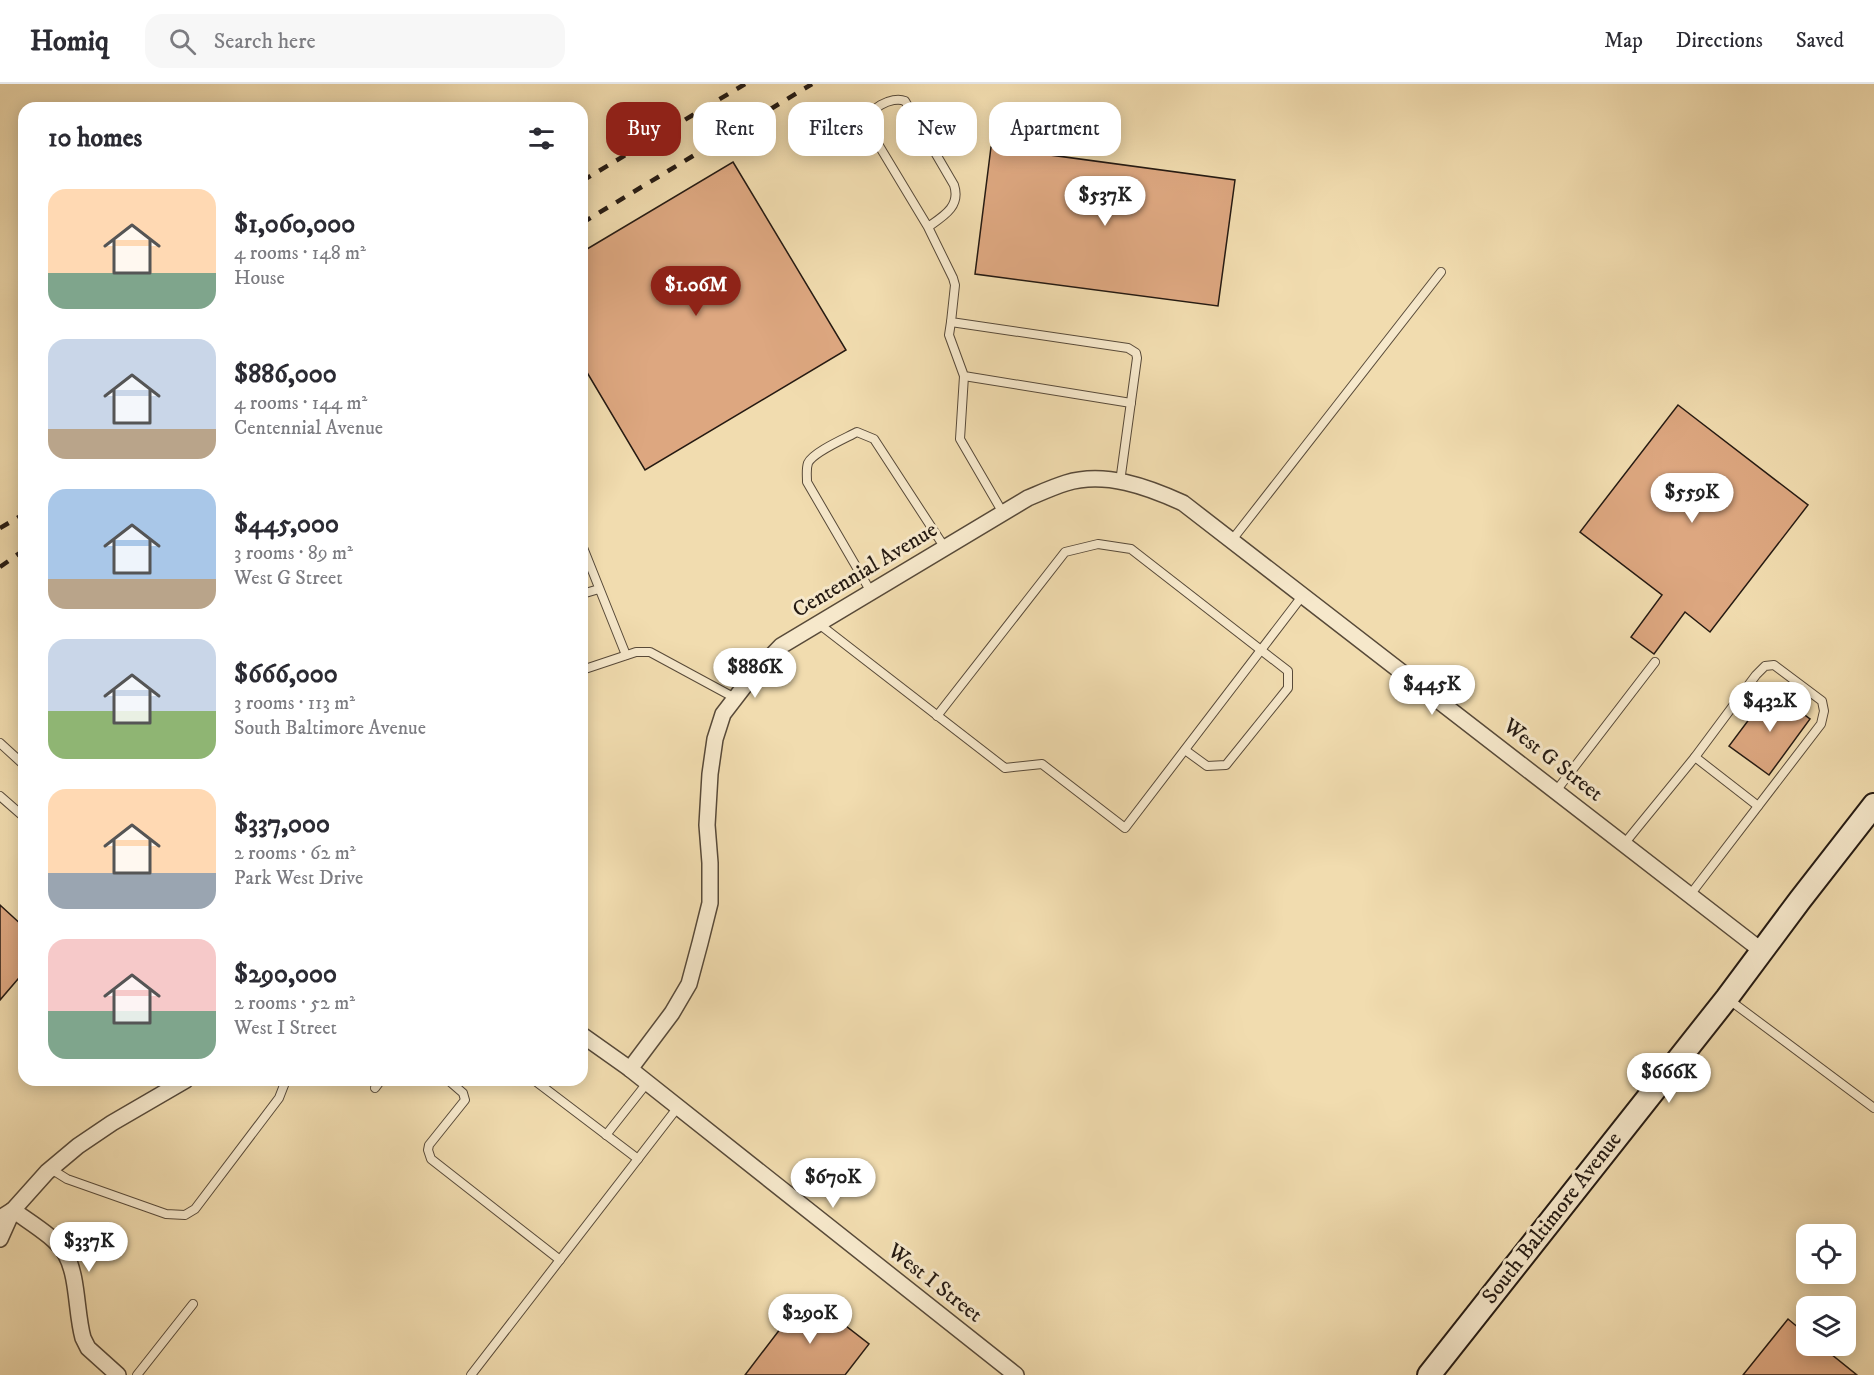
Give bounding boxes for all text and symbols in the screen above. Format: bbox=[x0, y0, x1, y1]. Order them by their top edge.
search box bbox=[145, 14, 565, 68]
text: Homiq bbox=[30, 24, 109, 59]
icon: search bbox=[166, 25, 199, 58]
text: Search here bbox=[214, 28, 316, 55]
text: Map bbox=[1604, 28, 1643, 54]
text: Directions bbox=[1676, 28, 1763, 54]
text: Saved bbox=[1796, 28, 1844, 54]
chip: Buy bbox=[606, 102, 681, 156]
chip: Rent bbox=[693, 102, 776, 156]
chip: Filters bbox=[788, 102, 884, 156]
chip: New bbox=[896, 102, 977, 156]
chip: Apartment bbox=[989, 102, 1121, 156]
text: 10 homes bbox=[48, 122, 142, 155]
icon: filters bbox=[525, 122, 558, 155]
pin: $537K bbox=[1063, 176, 1147, 227]
text: $537K bbox=[1079, 183, 1131, 208]
text: $1,060,000 bbox=[234, 208, 355, 241]
icon: home bbox=[96, 213, 168, 285]
text: 4 rooms · 148 m² bbox=[234, 241, 366, 266]
text: House bbox=[234, 266, 285, 291]
pin: $1.06M bbox=[647, 266, 745, 317]
text: $1.06M bbox=[665, 273, 727, 298]
text: $886,000 bbox=[234, 358, 337, 391]
icon: home bbox=[96, 363, 168, 435]
text: 4 rooms · 144 m² bbox=[234, 391, 367, 416]
text: Centennial Avenue bbox=[234, 416, 383, 441]
pin: $559K bbox=[1650, 473, 1734, 524]
text: $559K bbox=[1665, 480, 1719, 505]
text: $445,000 bbox=[234, 508, 339, 541]
icon: home bbox=[96, 513, 168, 585]
street label: Centennial Avenue bbox=[788, 516, 942, 624]
text: 3 rooms · 89 m² bbox=[234, 541, 353, 566]
text: West G Street bbox=[234, 566, 343, 591]
pin: $886K bbox=[713, 648, 797, 699]
text: $886K bbox=[727, 655, 783, 680]
text: $666,000 bbox=[234, 658, 338, 691]
icon: home bbox=[96, 663, 168, 735]
pin: $445K bbox=[1390, 665, 1474, 716]
text: $445K bbox=[1403, 672, 1461, 697]
pin: $432K bbox=[1728, 682, 1812, 733]
text: $432K bbox=[1743, 689, 1797, 714]
text: 3 rooms · 113 m² bbox=[234, 691, 355, 716]
street label: West G Street bbox=[1497, 712, 1608, 807]
text: South Baltimore Avenue bbox=[234, 716, 426, 741]
text: $337,000 bbox=[234, 808, 330, 841]
icon: home bbox=[96, 813, 168, 885]
text: 2 rooms · 62 m² bbox=[234, 841, 356, 866]
text: Park West Drive bbox=[234, 866, 363, 891]
text: $290,000 bbox=[234, 958, 337, 991]
icon: home bbox=[96, 963, 168, 1035]
text: 2 rooms · 52 m² bbox=[234, 991, 355, 1016]
text: West I Street bbox=[234, 1016, 337, 1041]
pin: $666K bbox=[1627, 1053, 1711, 1104]
text: $666K bbox=[1641, 1060, 1697, 1085]
street label: South Baltimore Avenue bbox=[1476, 1126, 1628, 1310]
pin: $670K bbox=[791, 1158, 875, 1209]
text: $670K bbox=[805, 1165, 861, 1190]
pin: $337K bbox=[47, 1222, 131, 1273]
map controls bbox=[1796, 1224, 1856, 1356]
button: locate bbox=[1796, 1224, 1856, 1284]
text: $337K bbox=[64, 1229, 114, 1254]
street label: West I Street bbox=[881, 1237, 988, 1328]
pin: $290K bbox=[768, 1294, 852, 1345]
button: layers bbox=[1796, 1296, 1856, 1356]
text: $290K bbox=[782, 1301, 838, 1326]

